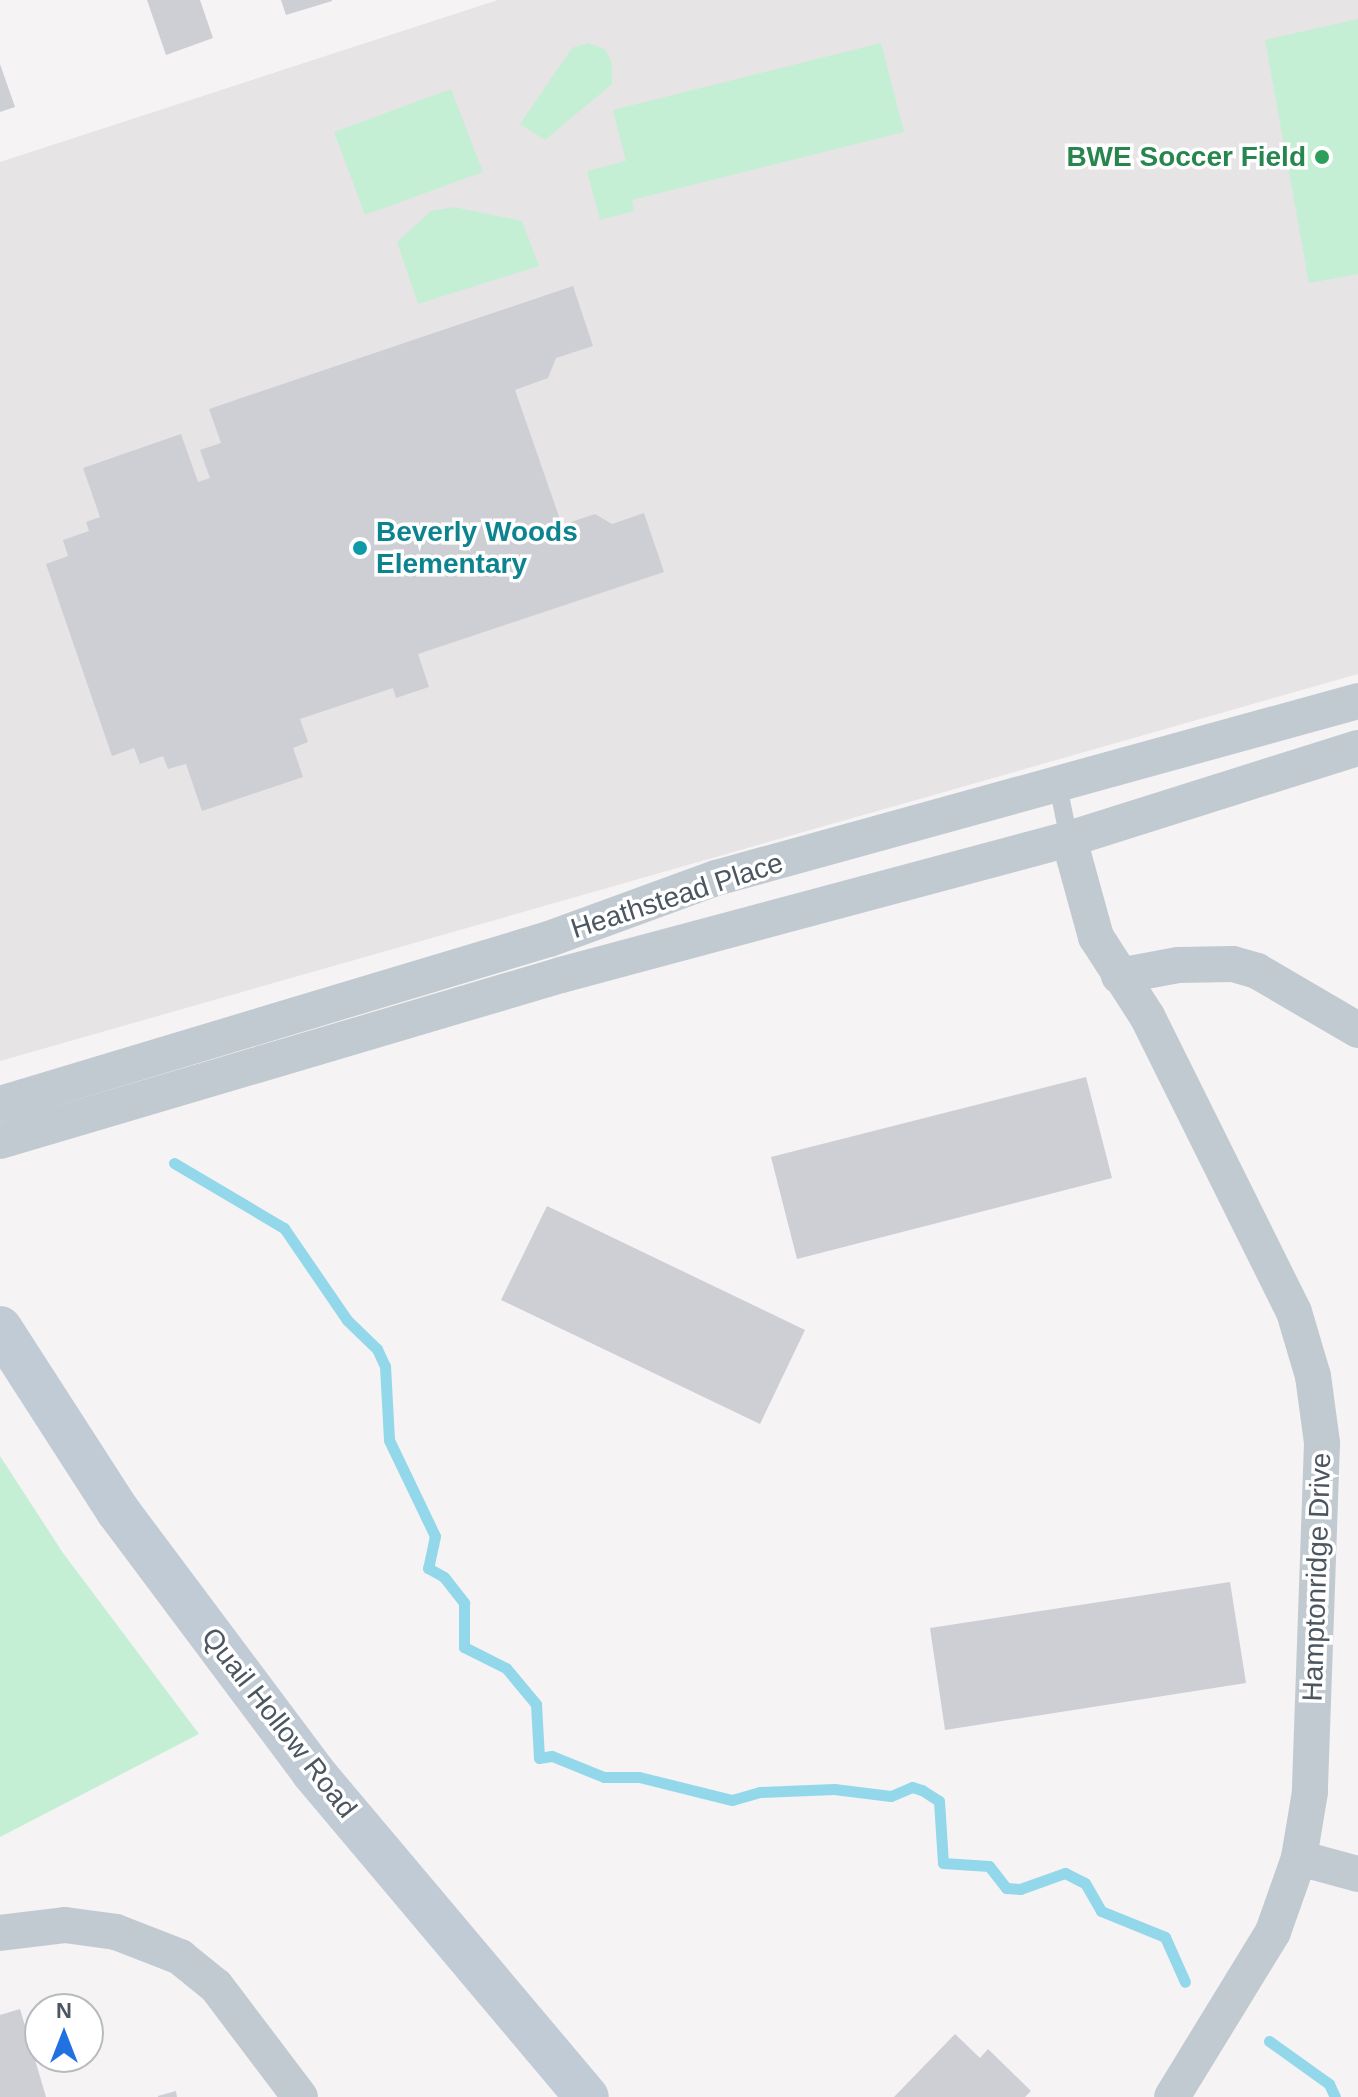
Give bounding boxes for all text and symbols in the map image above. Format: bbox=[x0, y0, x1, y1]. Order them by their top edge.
place label: BWE Soccer Field bbox=[1066, 140, 1306, 174]
marker: BWE Soccer Field bbox=[1313, 148, 1331, 166]
place label: Beverly Woods Elementary bbox=[376, 515, 578, 581]
marker: Beverly Woods Elementary bbox=[351, 539, 369, 557]
street label: Heathstead Place bbox=[567, 846, 787, 946]
street label: Hamptonridge Drive bbox=[1296, 1452, 1338, 1702]
street label: Quail Hollow Road bbox=[194, 1621, 364, 1825]
north arrow bbox=[24, 1993, 104, 2073]
text: N bbox=[56, 1998, 72, 2023]

